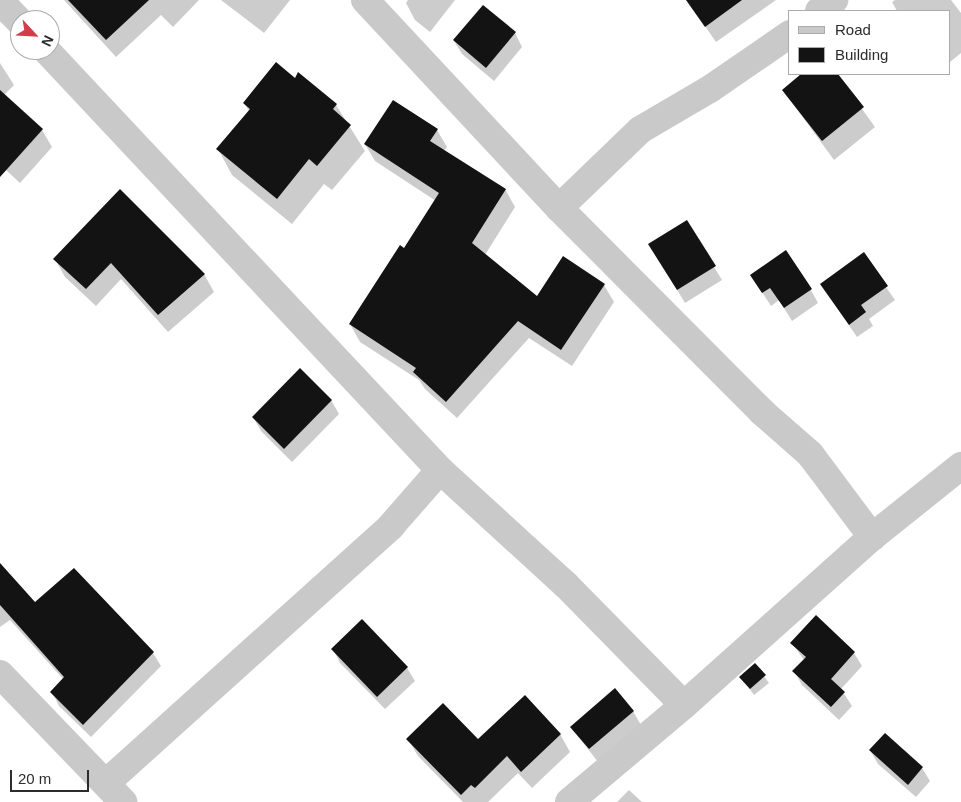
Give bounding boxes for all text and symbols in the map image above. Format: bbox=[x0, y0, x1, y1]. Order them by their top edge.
north arrow bbox=[10, 10, 60, 60]
legend bbox=[788, 10, 951, 75]
text: Road bbox=[835, 21, 871, 38]
text: N bbox=[38, 33, 57, 49]
text: Building bbox=[835, 46, 888, 63]
scale bar bbox=[12, 760, 91, 792]
text: 20 m bbox=[18, 770, 51, 787]

